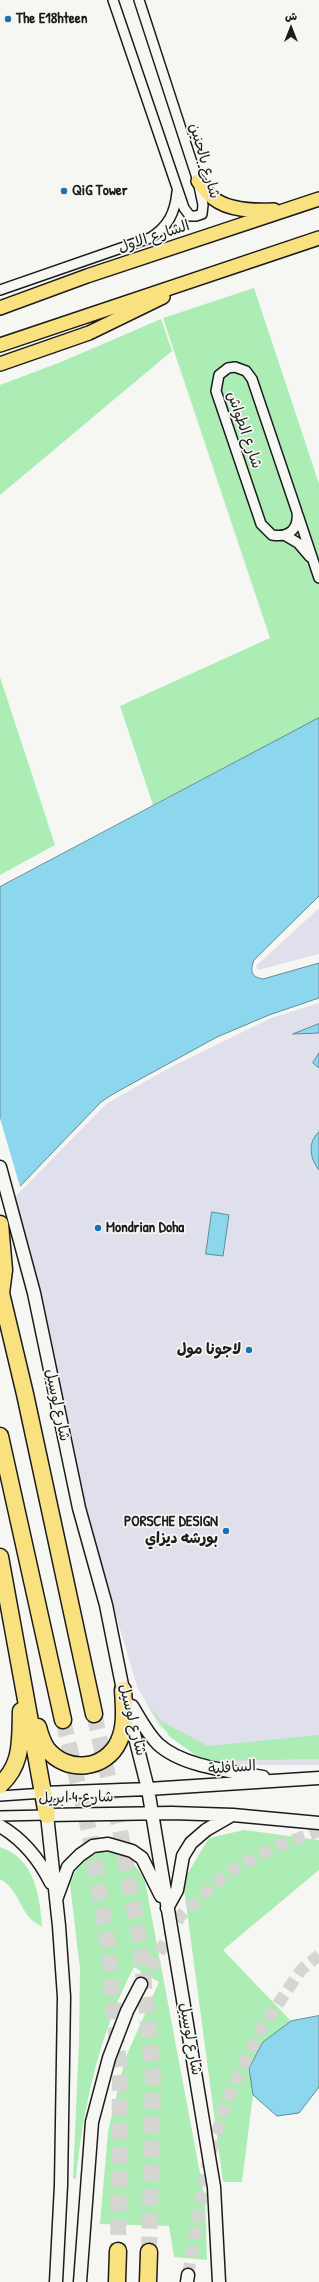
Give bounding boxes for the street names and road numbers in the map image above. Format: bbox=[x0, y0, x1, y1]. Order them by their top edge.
street label: شارع بالحنين bbox=[185, 121, 223, 201]
street label: الشارع الاول bbox=[116, 217, 192, 257]
street label: شارع الطواش bbox=[222, 389, 266, 471]
street label: شارع لوسيل bbox=[41, 1367, 73, 1443]
street label: شارع لوسيل bbox=[114, 1682, 150, 1758]
street label: السافلية bbox=[208, 1757, 256, 1779]
street label: شارع 4 ابريل bbox=[38, 1788, 114, 1808]
street label: شارع لوسيل bbox=[175, 2001, 205, 2077]

